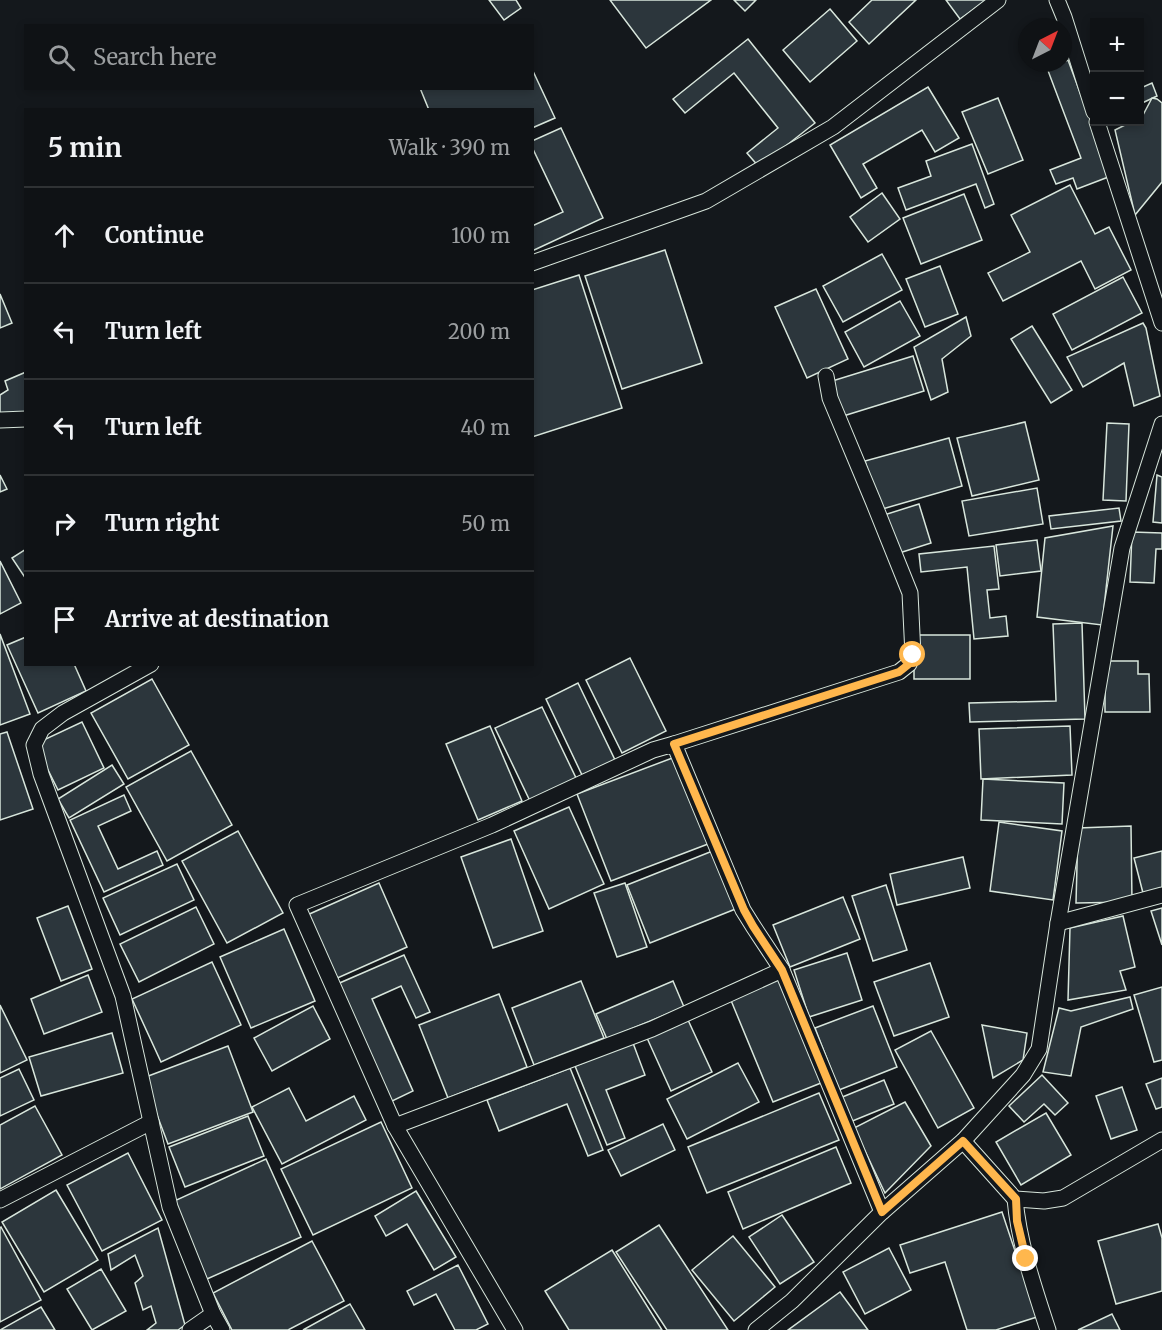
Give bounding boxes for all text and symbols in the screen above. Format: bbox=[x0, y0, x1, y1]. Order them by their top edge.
north arrow bbox=[1018, 18, 1072, 72]
map controls bbox=[1090, 18, 1144, 126]
button: + bbox=[1090, 18, 1144, 72]
search box bbox=[24, 24, 534, 90]
icon: search bbox=[45, 41, 78, 74]
text: Search here bbox=[93, 43, 216, 71]
button: − bbox=[1090, 72, 1144, 126]
text: 5 min bbox=[48, 131, 122, 164]
text: Walk · 390 m bbox=[389, 135, 510, 160]
icon: ahead bbox=[48, 219, 81, 252]
text: Continue bbox=[105, 221, 204, 249]
text: 100 m bbox=[451, 223, 510, 248]
icon: left bbox=[48, 315, 81, 348]
text: Turn left bbox=[105, 317, 202, 345]
text: 200 m bbox=[448, 319, 510, 344]
icon: left bbox=[48, 411, 81, 444]
text: Turn left bbox=[105, 413, 202, 441]
text: 40 m bbox=[460, 415, 510, 440]
icon: right bbox=[48, 507, 81, 540]
text: Turn right bbox=[105, 509, 219, 537]
text: 50 m bbox=[461, 511, 510, 536]
icon: arrive bbox=[48, 603, 81, 636]
text: Arrive at destination bbox=[105, 605, 329, 633]
route start bbox=[899, 641, 925, 667]
route end bbox=[1012, 1245, 1038, 1271]

